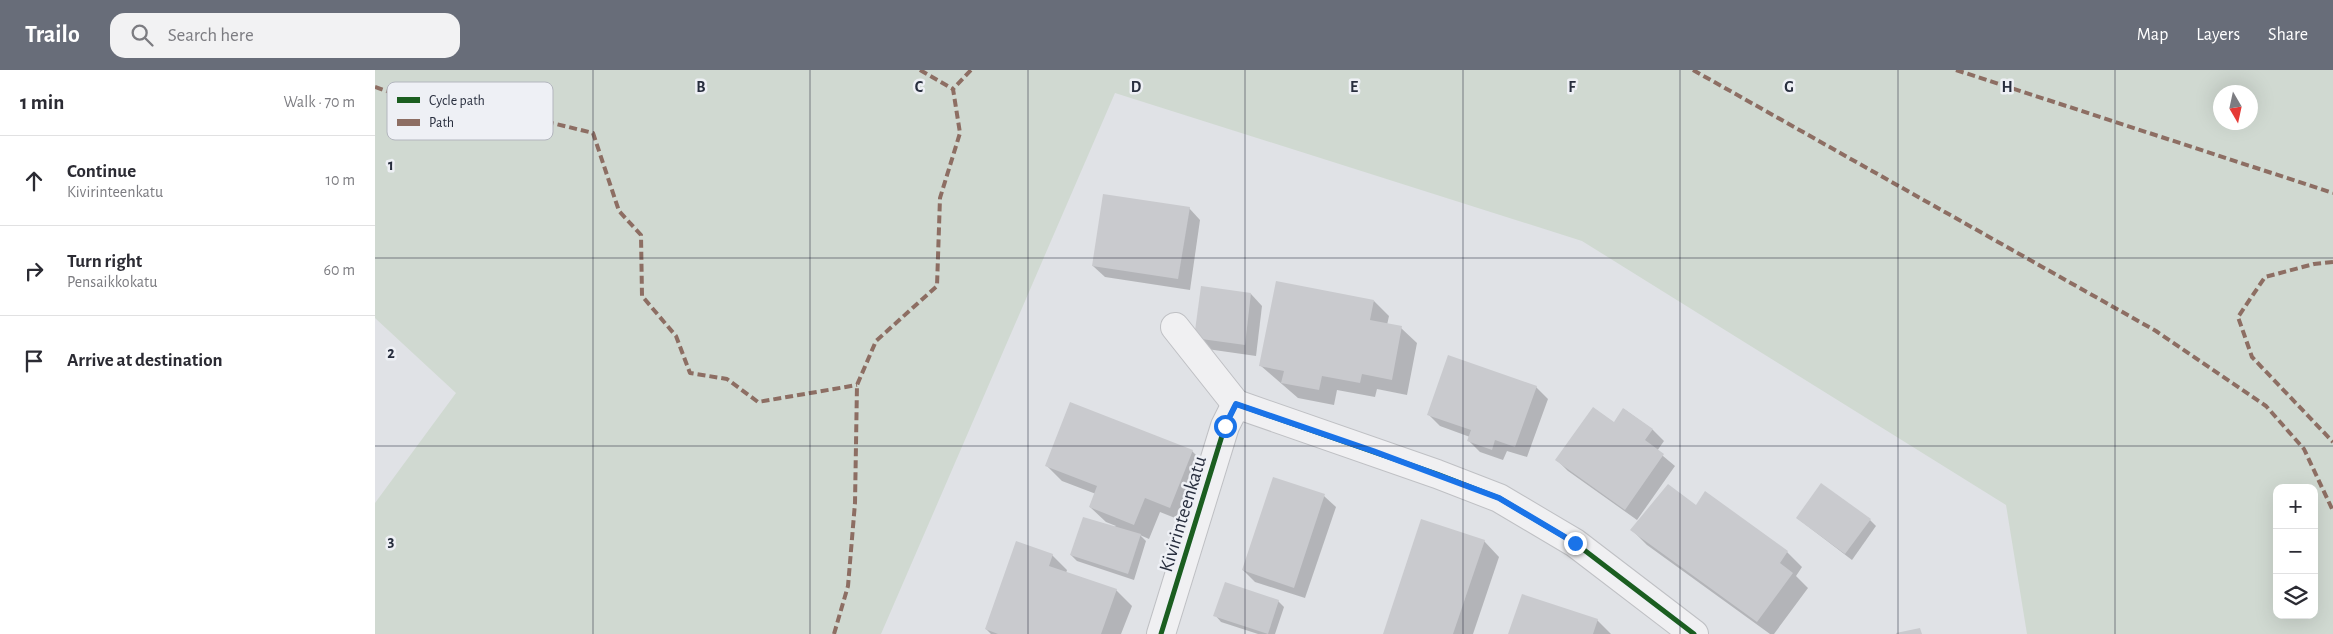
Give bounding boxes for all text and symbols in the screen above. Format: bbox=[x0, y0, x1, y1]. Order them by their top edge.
search box bbox=[110, 13, 460, 58]
icon: search bbox=[128, 21, 156, 49]
text: Trailo bbox=[25, 23, 80, 47]
text: Search here bbox=[168, 26, 254, 45]
text: Map bbox=[2137, 26, 2168, 44]
text: Layers bbox=[2196, 26, 2240, 44]
text: Share bbox=[2268, 26, 2308, 44]
text: B bbox=[696, 79, 706, 95]
text: C bbox=[915, 79, 924, 95]
text: D bbox=[1131, 79, 1142, 95]
text: E bbox=[1350, 79, 1358, 95]
text: F bbox=[1568, 79, 1576, 95]
text: G bbox=[1784, 79, 1794, 95]
text: H bbox=[2001, 79, 2013, 95]
legend bbox=[387, 82, 553, 140]
north arrow bbox=[2213, 85, 2258, 130]
text: 1 min bbox=[20, 92, 64, 113]
text: Walk · 70 m bbox=[283, 94, 355, 110]
text: Cycle path bbox=[429, 94, 485, 108]
text: Path bbox=[429, 116, 454, 130]
text: 1 bbox=[388, 157, 394, 173]
text: Continue bbox=[67, 162, 136, 181]
icon: ahead bbox=[20, 167, 48, 195]
text: 10 m bbox=[326, 172, 355, 188]
text: Kivirinteenkatu bbox=[67, 184, 163, 200]
text: Turn right bbox=[67, 252, 142, 271]
icon: right bbox=[20, 257, 48, 285]
text: 60 m bbox=[324, 262, 355, 278]
text: Pensaikkokatu bbox=[67, 274, 157, 290]
text: 2 bbox=[387, 345, 395, 361]
icon: arrive bbox=[20, 347, 48, 375]
text: Arrive at destination bbox=[67, 351, 223, 370]
route start bbox=[1214, 415, 1237, 438]
street label: Kivirinteenkatu bbox=[1156, 454, 1210, 574]
map controls bbox=[2273, 484, 2318, 619]
button: + bbox=[2273, 484, 2318, 529]
button: − bbox=[2273, 529, 2318, 574]
route end bbox=[1564, 532, 1587, 555]
text: 3 bbox=[388, 533, 395, 549]
button: layers bbox=[2273, 574, 2318, 619]

